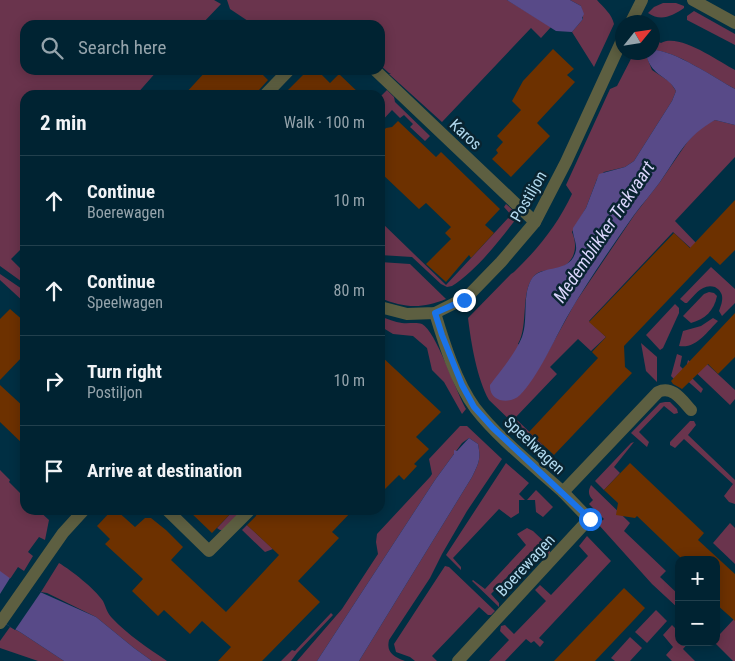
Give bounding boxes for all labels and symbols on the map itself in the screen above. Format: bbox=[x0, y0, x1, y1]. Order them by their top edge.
north arrow bbox=[615, 15, 660, 60]
street label: Karos bbox=[446, 115, 485, 154]
water label: Medemblikker Trekvaart bbox=[549, 157, 659, 306]
street label: Postiljon bbox=[506, 167, 551, 225]
route end bbox=[453, 289, 476, 312]
street label: Speelwagen bbox=[500, 412, 569, 478]
route start bbox=[579, 508, 602, 531]
street label: Boerewagen bbox=[492, 530, 559, 600]

